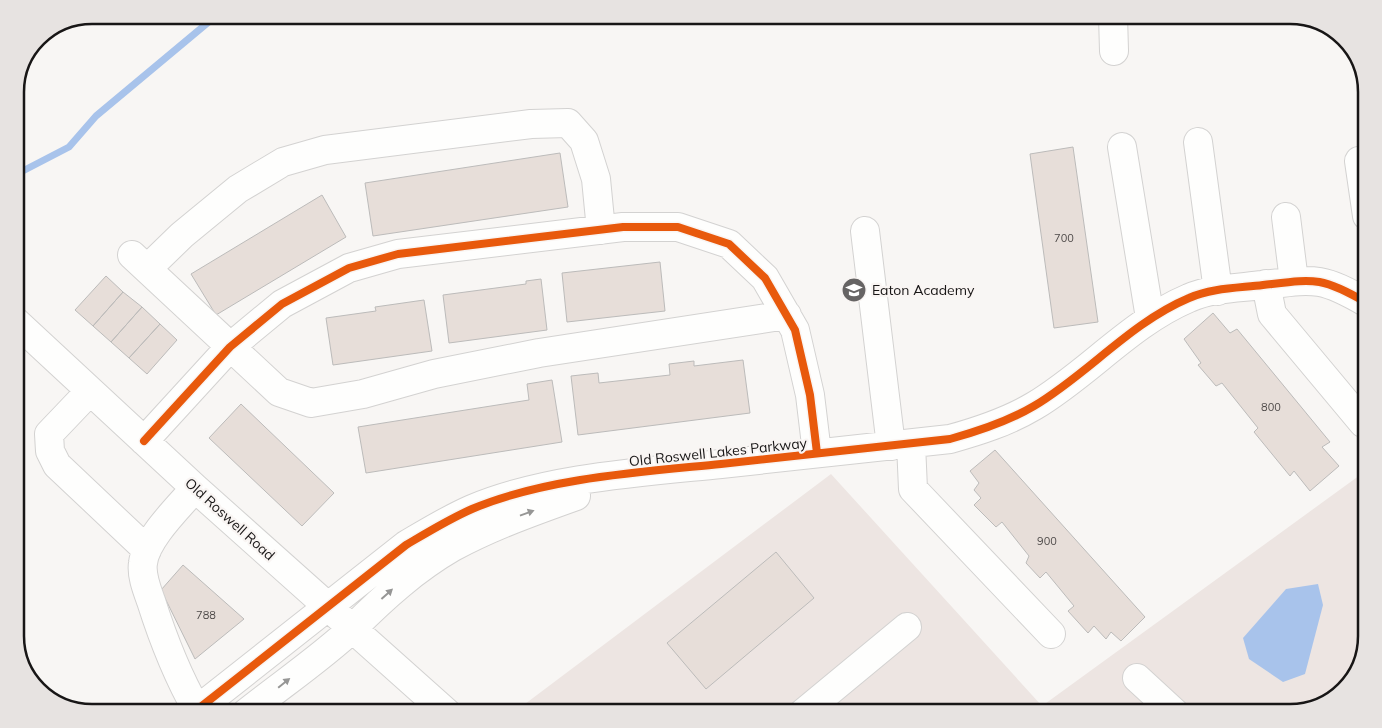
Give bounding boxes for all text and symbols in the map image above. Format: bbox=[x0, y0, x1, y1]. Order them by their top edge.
house number: 700 bbox=[1054, 231, 1074, 245]
school or university icon: Eaton Academy bbox=[841, 277, 867, 303]
place label: Eaton Academy bbox=[872, 281, 975, 299]
house number: 800 bbox=[1261, 400, 1281, 414]
street label: Old Roswell Lakes Parkway bbox=[628, 434, 808, 470]
street label: Old Roswell Road bbox=[181, 474, 279, 564]
one-way arrow bbox=[520, 509, 535, 517]
house number: 900 bbox=[1037, 534, 1057, 548]
one-way arrow bbox=[380, 588, 392, 600]
house number: 788 bbox=[196, 608, 216, 622]
one-way arrow bbox=[277, 677, 290, 688]

